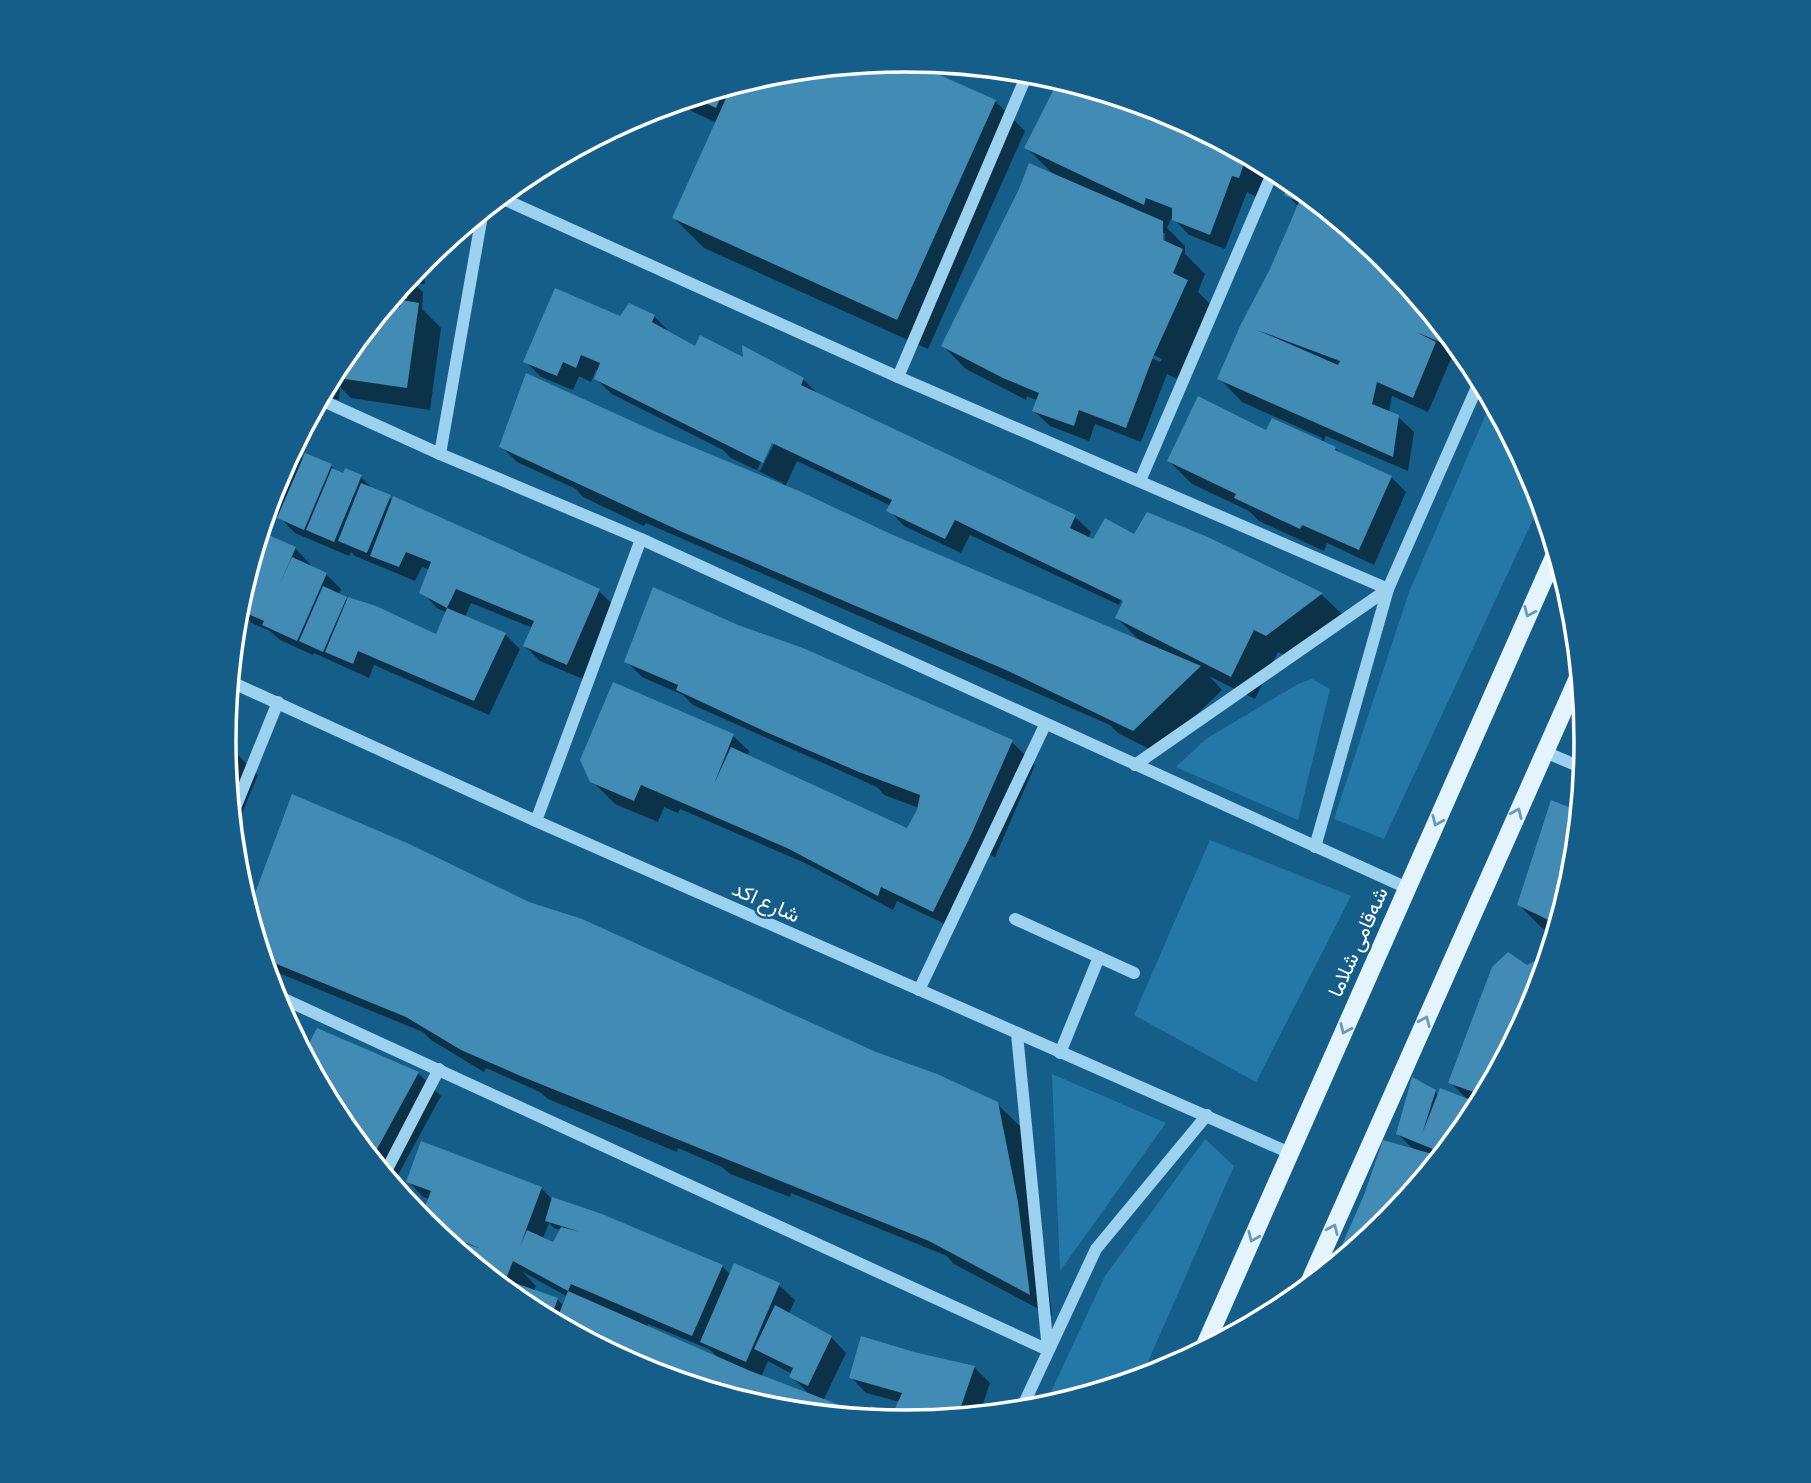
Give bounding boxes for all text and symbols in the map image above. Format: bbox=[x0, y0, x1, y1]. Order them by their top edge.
one-way arrow bbox=[1523, 605, 1537, 618]
one-way arrow bbox=[1509, 808, 1523, 821]
one-way arrow bbox=[1431, 813, 1445, 826]
street label: شارع اكد bbox=[728, 875, 804, 929]
street label: شەقامی شلاما bbox=[1321, 883, 1393, 1001]
one-way arrow bbox=[1417, 1016, 1431, 1028]
one-way arrow bbox=[1339, 1021, 1353, 1034]
one-way arrow bbox=[1325, 1224, 1339, 1236]
one-way arrow bbox=[1247, 1230, 1261, 1242]

